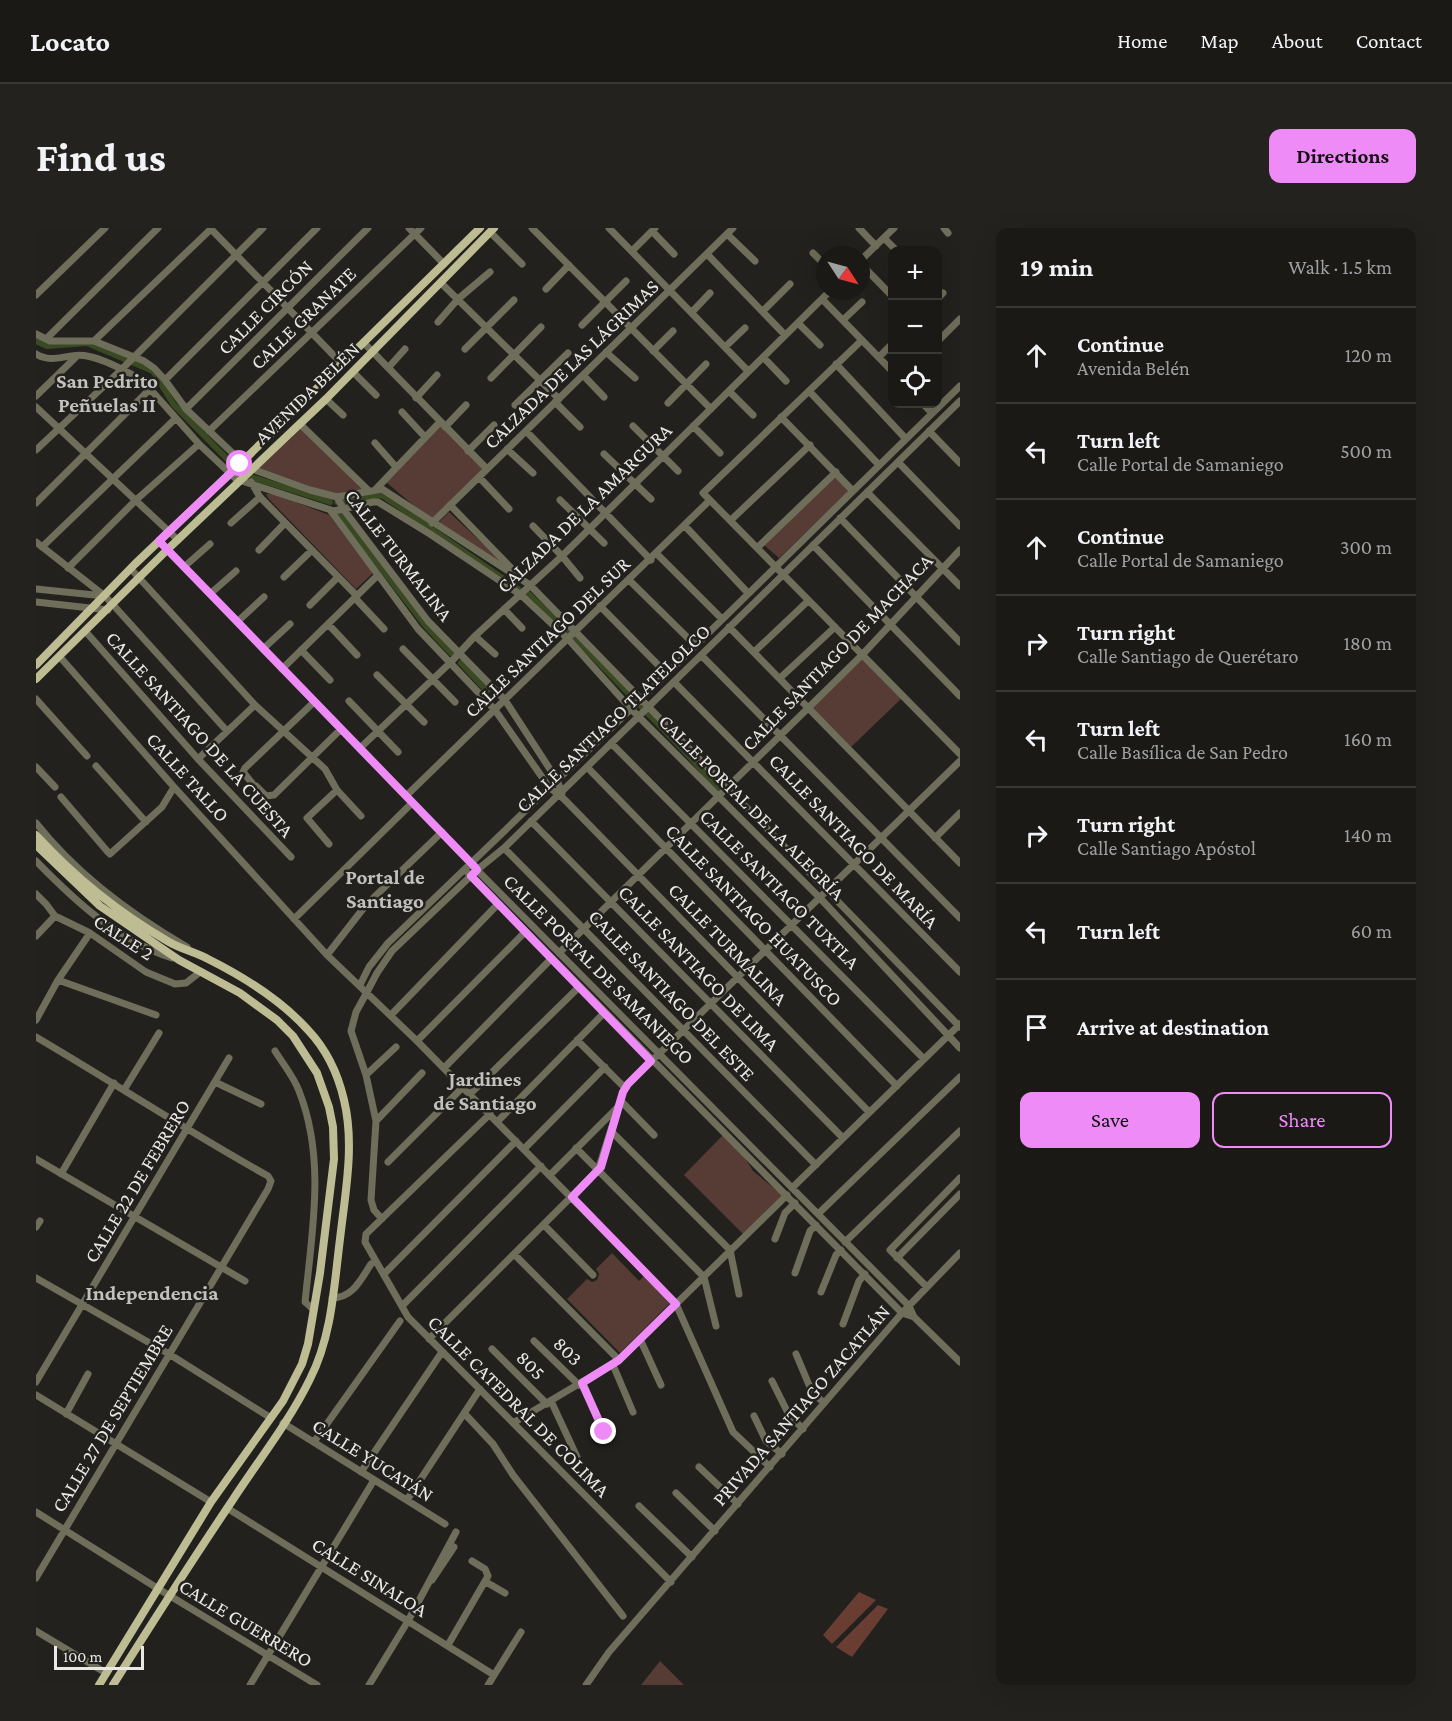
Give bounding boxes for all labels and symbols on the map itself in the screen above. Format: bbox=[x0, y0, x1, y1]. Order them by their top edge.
north arrow bbox=[816, 246, 870, 300]
street label: CALLE CIRCÓN bbox=[213, 255, 317, 359]
street label: CALLE GRANATE bbox=[246, 262, 360, 374]
street label: CALZADA DE LAS LÁGRIMAS bbox=[479, 275, 663, 453]
street label: AVENIDA BELÉN bbox=[250, 338, 364, 448]
district label: San Pedrito Peñuelas II bbox=[56, 369, 158, 417]
street label: CALZADA DE LA AMARGURA bbox=[492, 418, 676, 597]
route start bbox=[226, 450, 252, 476]
street label: CALLE TURMALINA bbox=[341, 485, 458, 626]
street label: CALLE SANTIAGO DE MACHACA bbox=[737, 549, 937, 755]
street label: CALLE SANTIAGO DEL SUR bbox=[460, 552, 635, 722]
street label: CALLE SANTIAGO TLATELOLCO bbox=[511, 619, 715, 817]
street label: CALLE SANTIAGO DE LA CUESTA bbox=[102, 627, 299, 842]
street label: CALLE PORTAL DE LA ALEGRÍA bbox=[655, 710, 850, 905]
street label: CALLE TALLO bbox=[142, 728, 234, 826]
street label: CALLE SANTIAGO DE MARÍA bbox=[765, 749, 944, 933]
street label: CALLE SANTIAGO TUXTLA bbox=[696, 805, 865, 974]
street label: CALLE SANTIAGO HUATUSCO bbox=[661, 820, 847, 1010]
district label: Portal de Santiago bbox=[345, 865, 425, 913]
street label: CALLE PORTAL DE SAMANIEGO bbox=[499, 869, 699, 1069]
street label: CALLE TURMALINA bbox=[664, 878, 792, 1010]
street label: CALLE SANTIAGO DE LIMA bbox=[614, 881, 784, 1056]
street label: CALLE SANTIAGO DEL ESTE bbox=[584, 905, 760, 1085]
street label: CALLE 2 bbox=[90, 910, 158, 964]
district label: Jardines de Santiago bbox=[433, 1067, 537, 1115]
street label: CALLE 22 DE FEBRERO bbox=[80, 1096, 194, 1266]
district label: Independencia bbox=[86, 1281, 219, 1305]
street label: PRIVADA SANTIAGO ZACATLÁN bbox=[708, 1300, 894, 1510]
street label: CALLE CATEDRAL DE COLIMA bbox=[424, 1311, 615, 1502]
street label: CALLE 27 DE SEPTIEMBRE bbox=[47, 1320, 177, 1516]
street label: 803 bbox=[549, 1332, 587, 1370]
street label: 805 bbox=[512, 1346, 550, 1384]
street label: CALLE YUCATÁN bbox=[309, 1414, 437, 1506]
route end bbox=[590, 1418, 616, 1444]
street label: CALLE SINALOA bbox=[308, 1533, 432, 1622]
street label: CALLE GUERRERO bbox=[175, 1575, 317, 1671]
scale bar bbox=[54, 1643, 144, 1670]

